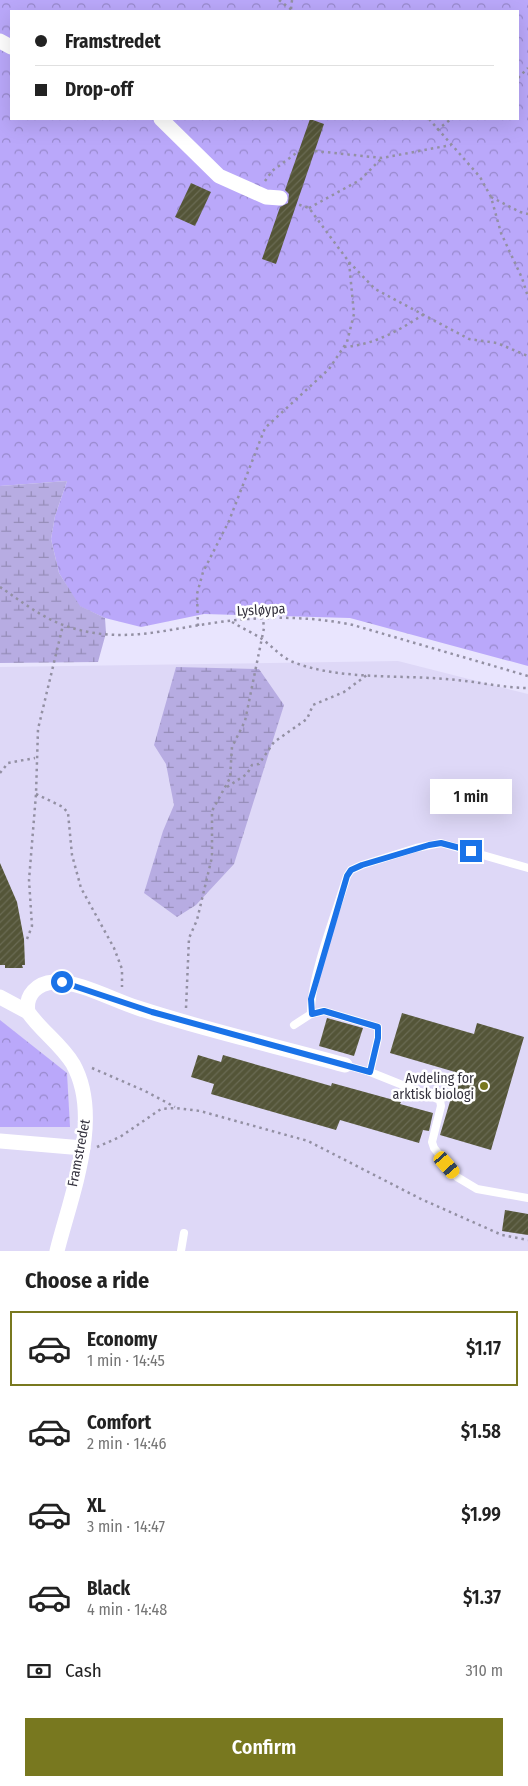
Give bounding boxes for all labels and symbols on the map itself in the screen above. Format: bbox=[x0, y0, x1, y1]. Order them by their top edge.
street label: Lysløypa bbox=[236, 600, 286, 620]
callout: 1 min bbox=[430, 778, 512, 814]
route end bbox=[460, 840, 482, 862]
route start bbox=[51, 971, 73, 993]
place label: Avdeling for arktisk biologi bbox=[392, 1070, 474, 1103]
marker: Avdeling for arktisk biologi bbox=[478, 1080, 490, 1092]
street label: Framstredet bbox=[64, 1117, 94, 1188]
car bbox=[431, 1149, 462, 1181]

